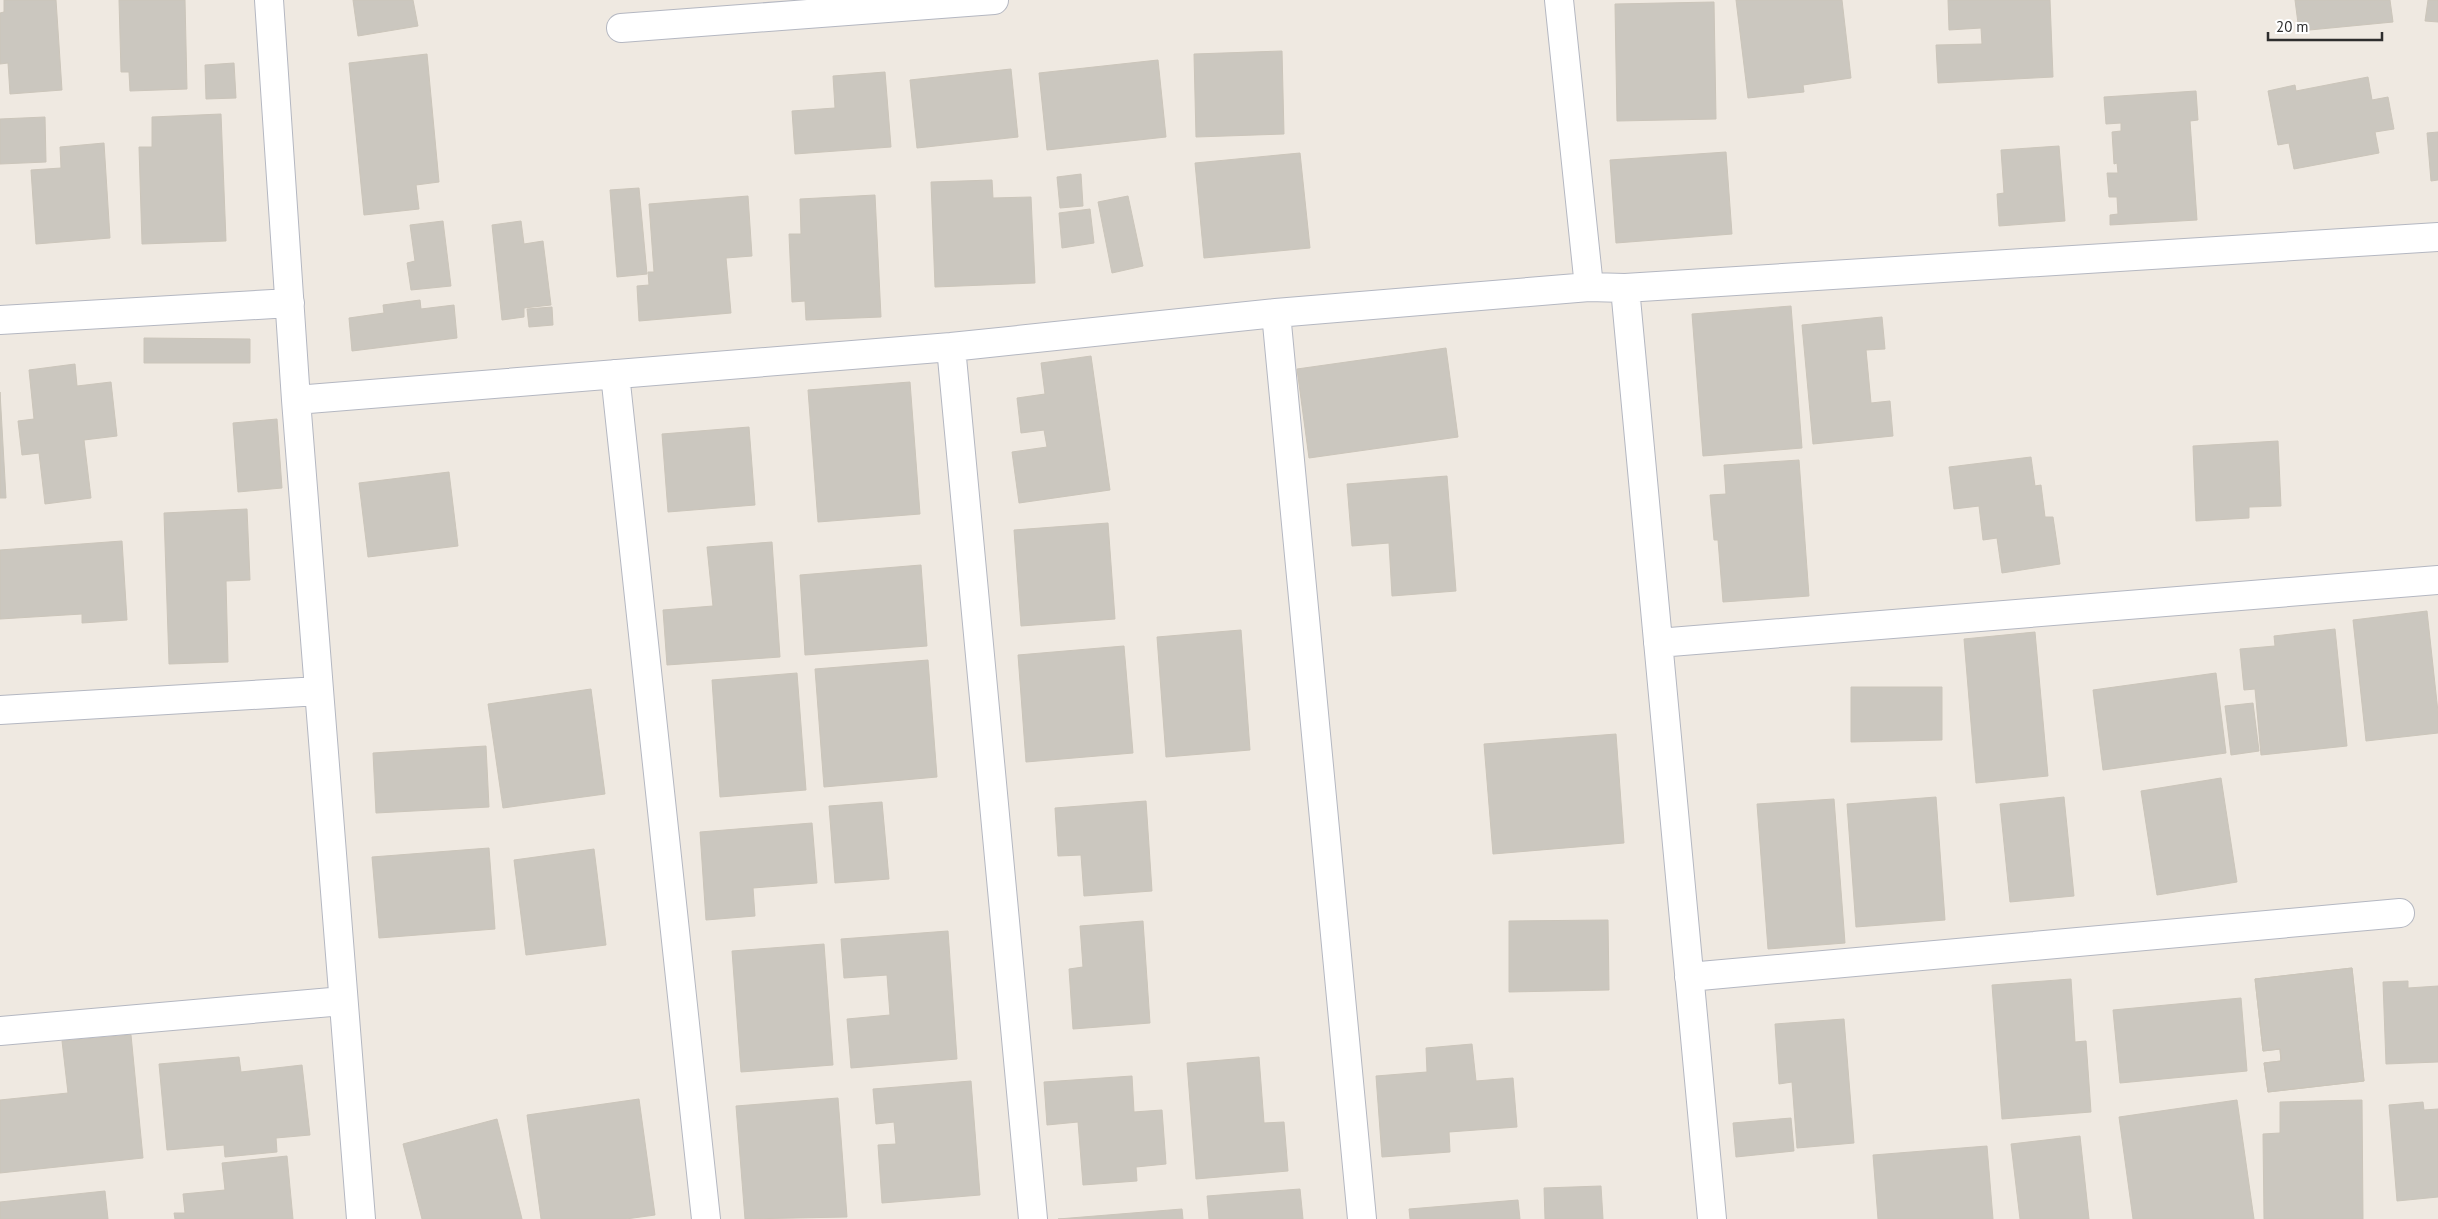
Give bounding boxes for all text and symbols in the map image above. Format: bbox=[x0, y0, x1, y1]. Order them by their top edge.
scale bar bbox=[2268, 10, 2382, 42]
text: 20 m bbox=[2276, 17, 2309, 36]

